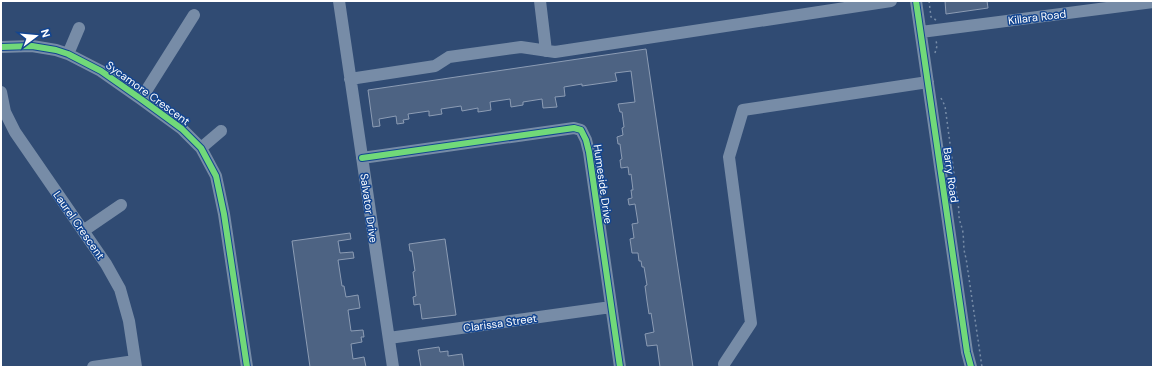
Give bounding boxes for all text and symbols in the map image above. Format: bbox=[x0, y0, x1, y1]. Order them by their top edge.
street label: Killara Road bbox=[1007, 6, 1067, 28]
north arrow bbox=[16, 16, 56, 56]
text: N bbox=[38, 27, 53, 39]
street label: Sycamore Crescent bbox=[103, 58, 193, 128]
street label: Humeside Drive bbox=[590, 143, 616, 225]
street label: Barry Road bbox=[940, 147, 962, 204]
street label: Salvator Drive bbox=[357, 172, 381, 244]
street label: Laurel Crescent bbox=[50, 188, 108, 262]
street label: Clarissa Street bbox=[462, 311, 538, 335]

